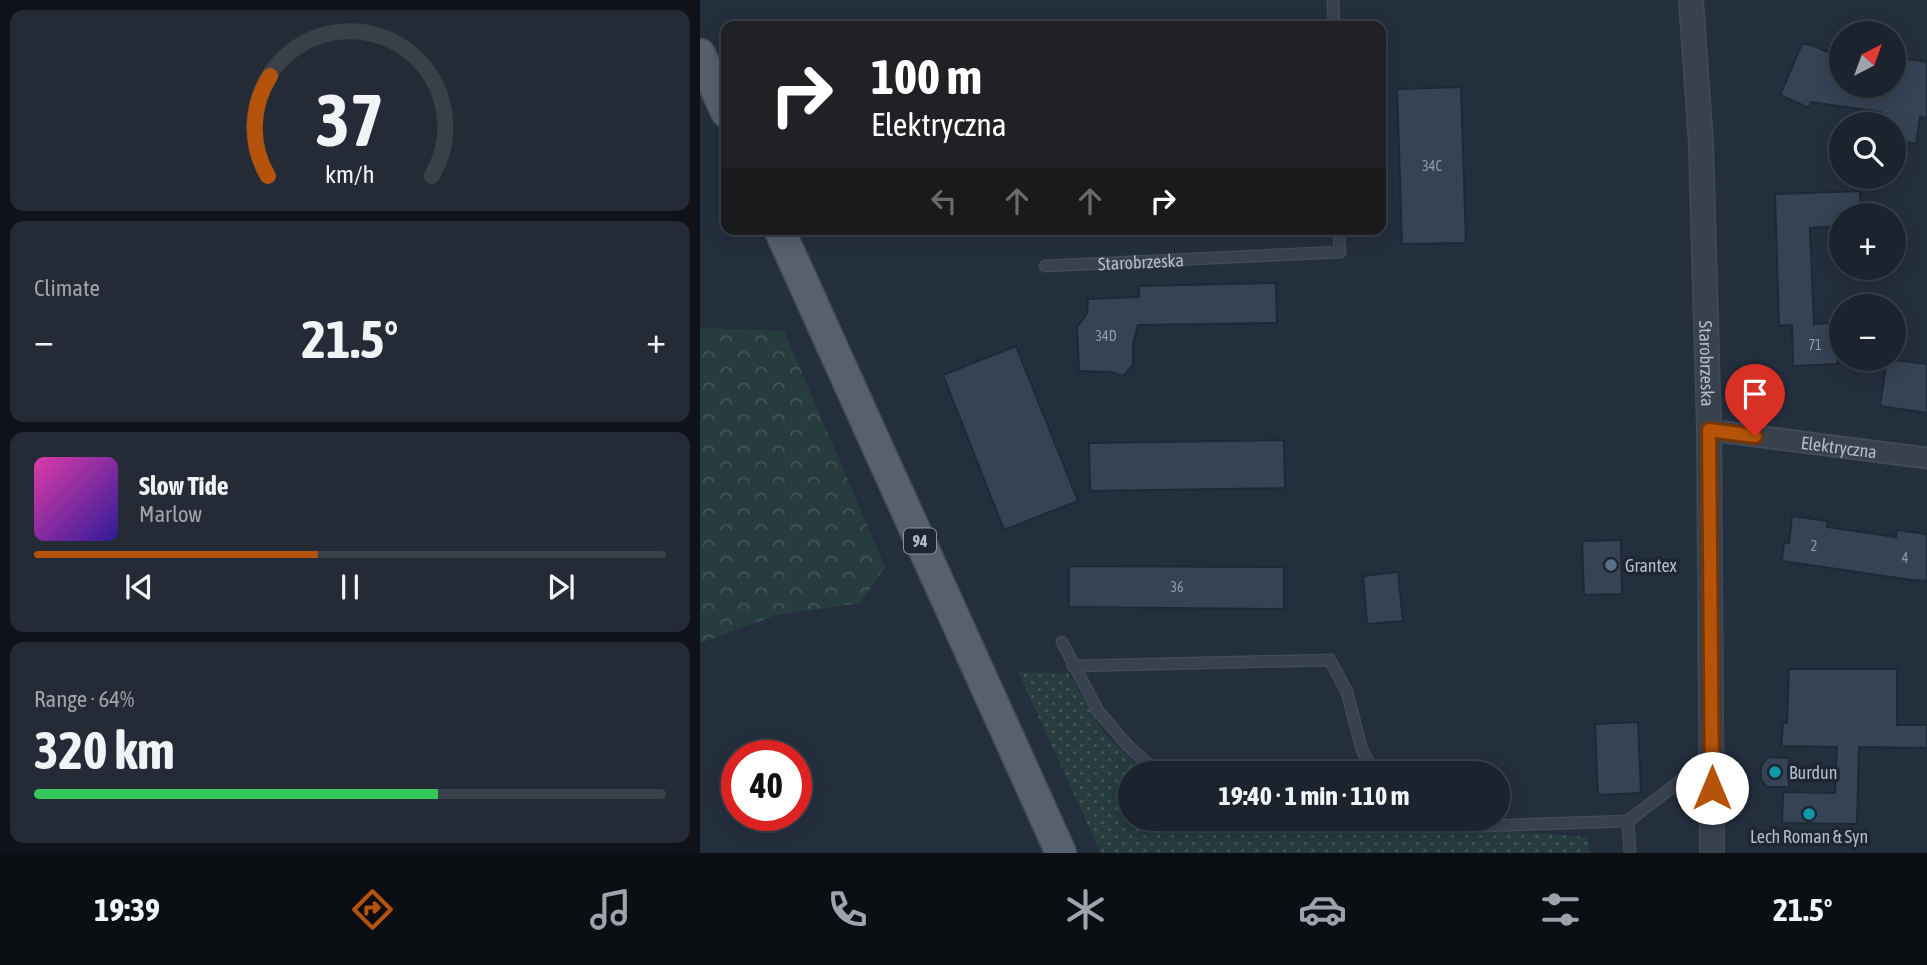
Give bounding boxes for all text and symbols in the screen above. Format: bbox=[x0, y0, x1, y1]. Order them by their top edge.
north arrow bbox=[1829, 21, 1906, 98]
map controls bbox=[1829, 21, 1906, 371]
text: 100 m bbox=[871, 48, 982, 104]
icon: right bbox=[756, 49, 847, 140]
text: 37 bbox=[316, 79, 384, 162]
text: Elektryczna bbox=[871, 106, 1007, 143]
button: search bbox=[1829, 112, 1906, 189]
house number: 34C bbox=[1422, 158, 1442, 174]
text: km/h bbox=[325, 160, 375, 188]
icon: left bbox=[925, 182, 963, 220]
icon: ahead bbox=[998, 182, 1036, 220]
icon: ahead bbox=[1071, 182, 1109, 220]
icon: right bbox=[1144, 182, 1182, 220]
button: + bbox=[1829, 203, 1906, 280]
street label: Starobrzeska bbox=[1097, 249, 1184, 274]
text: Climate bbox=[34, 275, 100, 301]
button: − bbox=[1829, 294, 1906, 371]
text: 21.5° bbox=[302, 309, 398, 369]
text: − bbox=[34, 318, 54, 361]
text: + bbox=[646, 318, 666, 361]
street label: Starobrzeska bbox=[1695, 320, 1719, 407]
house number: 34D bbox=[1096, 328, 1117, 344]
house number: 71 bbox=[1808, 337, 1822, 353]
pin bbox=[1725, 364, 1785, 436]
icon: arrive bbox=[1736, 375, 1774, 413]
street label: Elektryczna bbox=[1800, 431, 1878, 462]
text: Slow Tide bbox=[139, 471, 229, 501]
text: Marlow bbox=[139, 501, 202, 527]
road number: 94 bbox=[904, 528, 936, 554]
house number: 2 bbox=[1811, 538, 1817, 554]
house number: 4 bbox=[1902, 550, 1909, 566]
place label: Grantex bbox=[1625, 555, 1677, 576]
marker: Grantex bbox=[1603, 557, 1619, 573]
icon: previous bbox=[120, 568, 158, 606]
icon: pause bbox=[331, 568, 369, 606]
icon: next bbox=[542, 568, 580, 606]
house number: 36 bbox=[1170, 579, 1184, 595]
text: Range · 64% bbox=[34, 686, 134, 712]
text: 320 km bbox=[34, 720, 175, 780]
speed limit sign: 40 bbox=[721, 740, 812, 831]
position arrow bbox=[1675, 751, 1749, 825]
place label: Burdun bbox=[1789, 762, 1838, 783]
marker: Burdun bbox=[1767, 764, 1783, 780]
text: 19:40 · 1 min · 110 m bbox=[1219, 781, 1409, 811]
marker: Lech Roman & Syn bbox=[1801, 806, 1817, 822]
place label: Lech Roman & Syn bbox=[1750, 826, 1868, 847]
icon: directions bbox=[348, 885, 397, 934]
icon: music bbox=[586, 885, 635, 934]
icon: phone bbox=[823, 885, 872, 934]
icon: climate bbox=[1061, 885, 1110, 934]
icon: car bbox=[1298, 885, 1347, 934]
icon: filters bbox=[1536, 885, 1585, 934]
text: 19:39 bbox=[94, 891, 160, 928]
text: 21.5° bbox=[1773, 891, 1833, 928]

